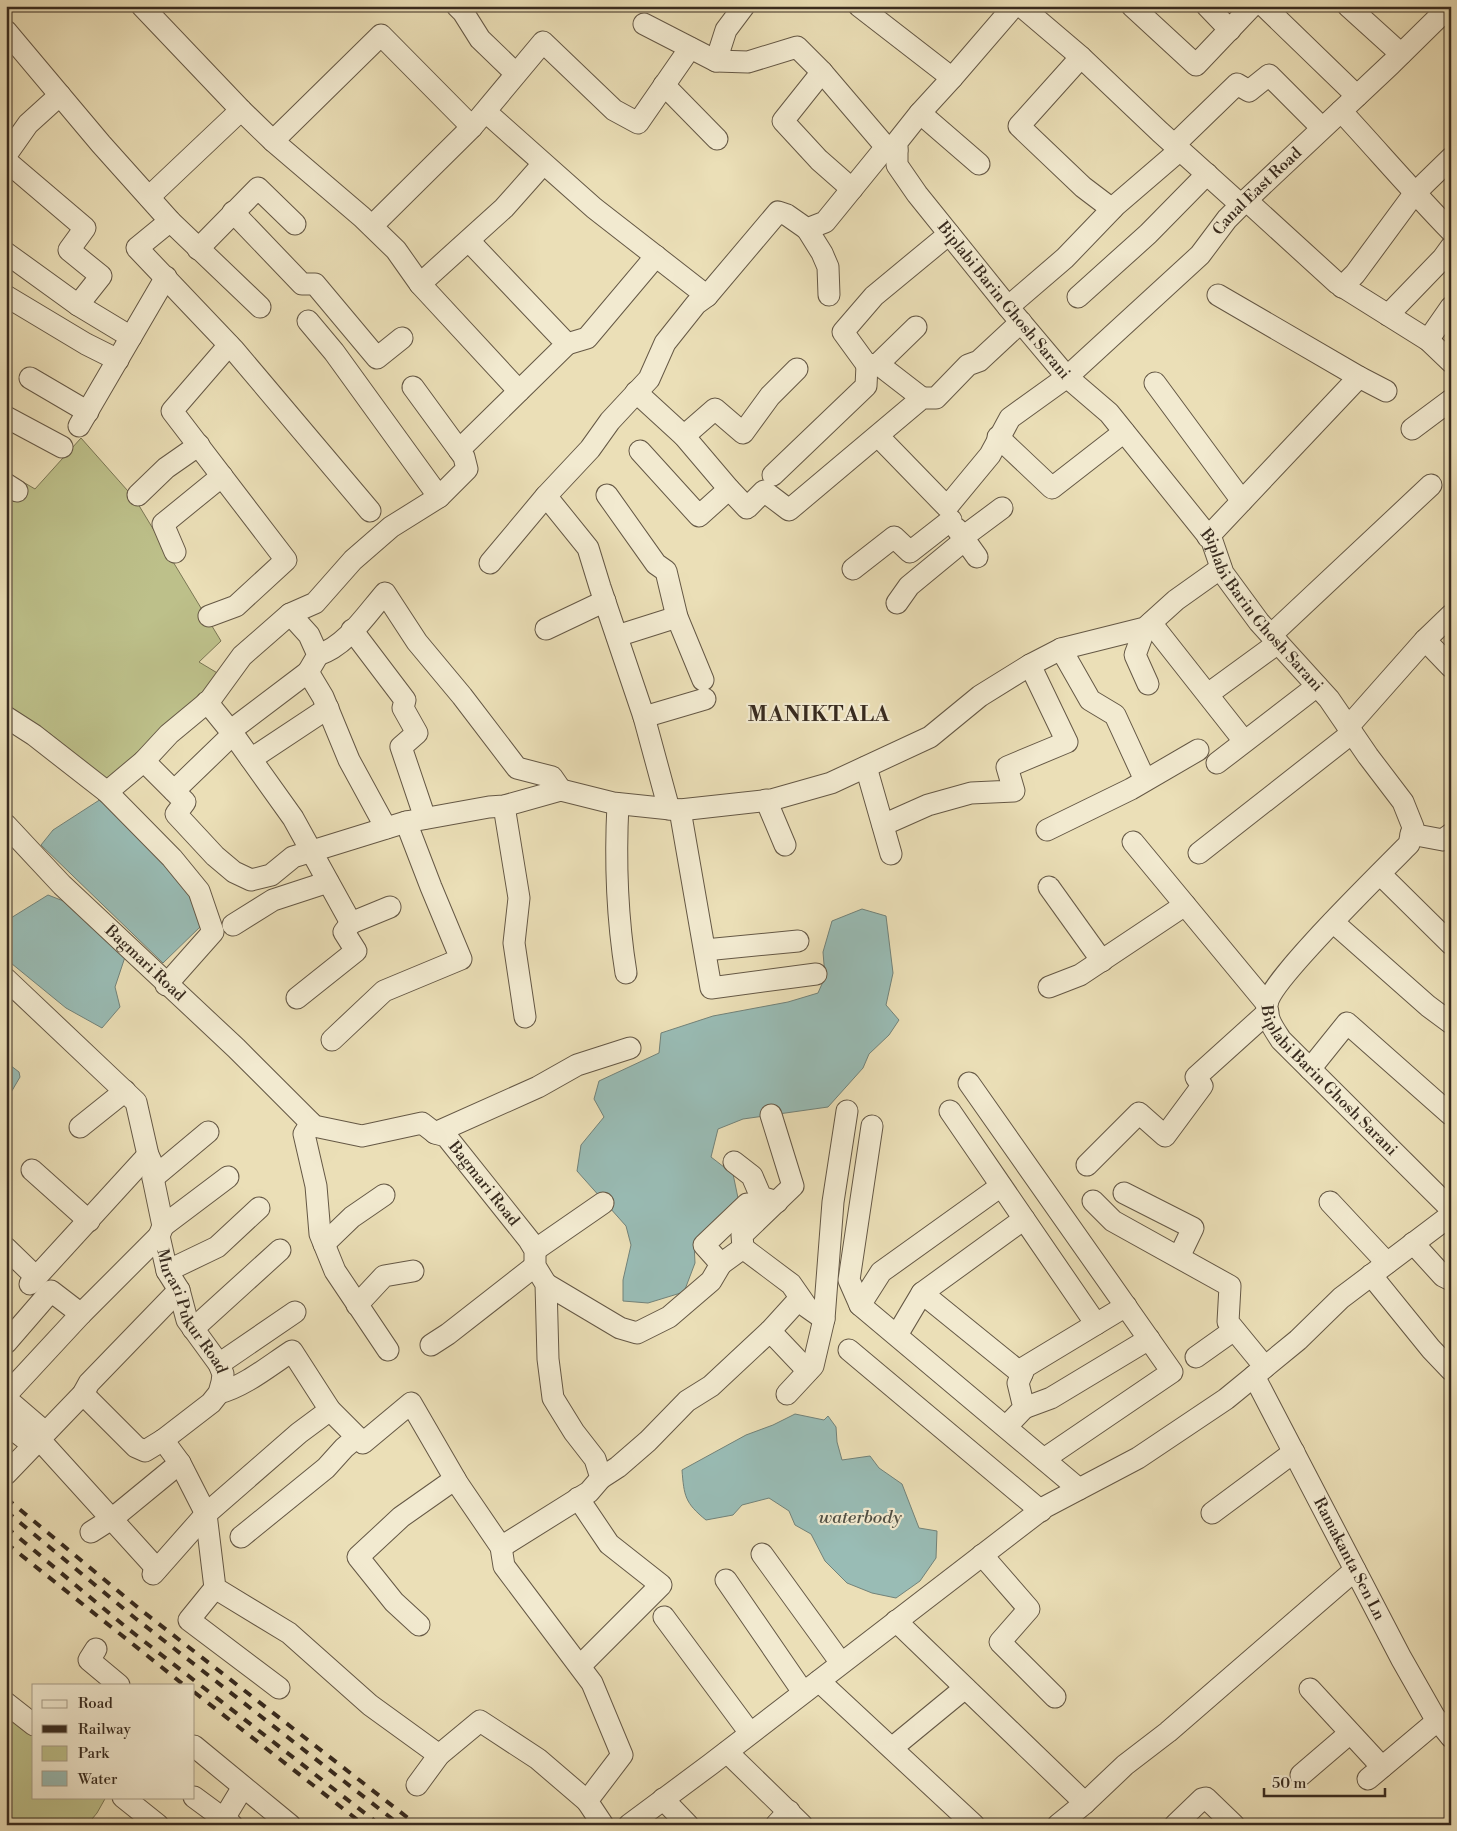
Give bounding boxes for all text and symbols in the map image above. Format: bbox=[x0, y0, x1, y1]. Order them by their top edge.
street label: Canal East Road bbox=[1208, 143, 1306, 239]
street label: Biplabi Barin Ghosh Sarani bbox=[933, 217, 1075, 383]
street label: Biplabi Barin Ghosh Sarani bbox=[1195, 524, 1327, 696]
district label: MANIKTALA bbox=[748, 702, 890, 728]
street label: Bagmari Road bbox=[100, 920, 189, 1005]
street label: Biplabi Barin Ghosh Sarani bbox=[1256, 1003, 1402, 1160]
street label: Bagmari Road bbox=[444, 1136, 524, 1230]
street label: Murari Pukur Road bbox=[152, 1247, 232, 1376]
street label: Ramakanta Sen Ln bbox=[1309, 1494, 1390, 1624]
water label: waterbody bbox=[818, 1506, 902, 1529]
legend bbox=[32, 1684, 195, 1798]
text: Road bbox=[78, 1694, 113, 1713]
text: Railway bbox=[78, 1720, 132, 1739]
text: Park bbox=[78, 1744, 110, 1763]
scale bar bbox=[1264, 1766, 1386, 1798]
text: Water bbox=[77, 1770, 118, 1789]
text: 50 m bbox=[1272, 1774, 1306, 1793]

